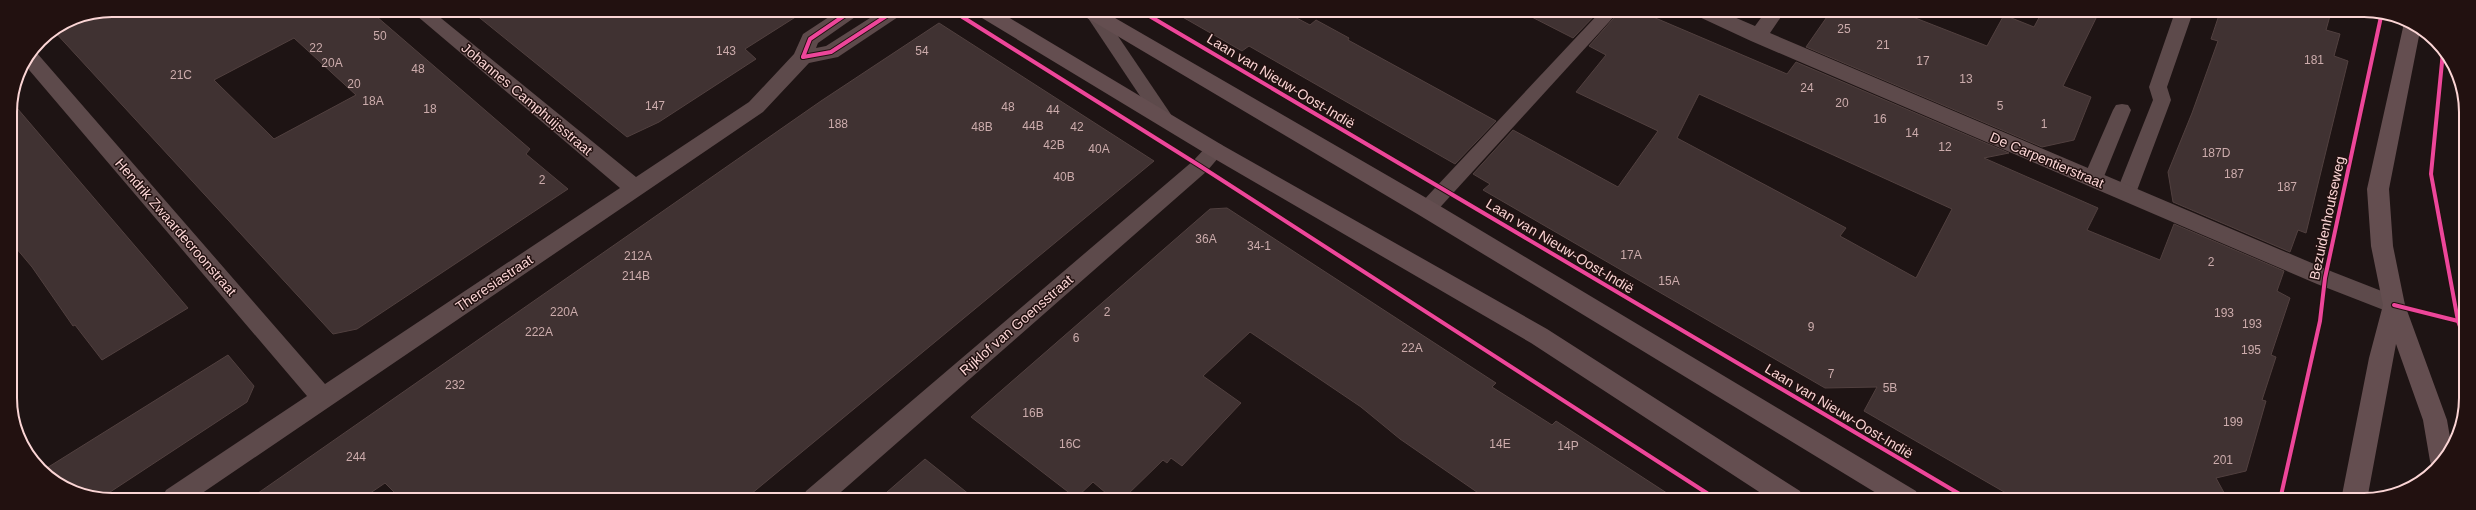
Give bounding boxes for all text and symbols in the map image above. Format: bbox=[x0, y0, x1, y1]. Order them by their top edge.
house number: 25 bbox=[1837, 22, 1851, 36]
house number: 50 bbox=[373, 29, 387, 43]
street label: Laan van Nieuw-Oost-Indië bbox=[1204, 30, 1358, 132]
house number: 21 bbox=[1876, 38, 1890, 52]
street label: Johannes Camphuijsstraat bbox=[458, 40, 596, 158]
house number: 22 bbox=[309, 41, 323, 55]
house number: 143 bbox=[716, 44, 736, 58]
house number: 54 bbox=[915, 44, 929, 58]
house number: 181 bbox=[2304, 53, 2324, 67]
house number: 17 bbox=[1916, 54, 1930, 68]
house number: 20A bbox=[321, 56, 343, 70]
house number: 48 bbox=[411, 62, 425, 76]
house number: 21C bbox=[170, 68, 192, 82]
house number: 13 bbox=[1959, 72, 1973, 86]
house number: 20 bbox=[347, 77, 361, 91]
house number: 24 bbox=[1800, 81, 1814, 95]
house number: 18A bbox=[362, 94, 384, 108]
house number: 20 bbox=[1835, 96, 1849, 110]
house number: 147 bbox=[645, 99, 665, 113]
house number: 5 bbox=[1997, 99, 2004, 113]
house number: 48 bbox=[1001, 100, 1015, 114]
house number: 18 bbox=[423, 102, 437, 116]
house number: 44 bbox=[1046, 103, 1060, 117]
house number: 16 bbox=[1873, 112, 1887, 126]
house number: 188 bbox=[828, 117, 848, 131]
house number: 1 bbox=[2041, 117, 2048, 131]
house number: 44B bbox=[1022, 119, 1044, 133]
house number: 48B bbox=[971, 120, 993, 134]
house number: 42 bbox=[1070, 120, 1084, 134]
house number: 14 bbox=[1905, 126, 1919, 140]
street label: De Carpentierstraat bbox=[1988, 129, 2106, 191]
house number: 42B bbox=[1043, 138, 1065, 152]
house number: 12 bbox=[1938, 140, 1952, 154]
house number: 40A bbox=[1088, 142, 1110, 156]
house number: 187D bbox=[2202, 146, 2231, 160]
street label: Hendrik Zwaardecroonstraat bbox=[112, 155, 240, 299]
street label: Bezuidenhoutseweg bbox=[2306, 155, 2348, 281]
house number: 187 bbox=[2224, 167, 2244, 181]
house number: 40B bbox=[1053, 170, 1075, 184]
house number: 2 bbox=[539, 173, 546, 187]
house number: 187 bbox=[2277, 180, 2297, 194]
street label: Laan van Nieuw-Oost-Indië bbox=[1483, 195, 1637, 297]
house number: 36A bbox=[1195, 232, 1217, 246]
house number: 34-1 bbox=[1247, 239, 1271, 253]
house number: 17A bbox=[1620, 248, 1642, 262]
house number: 212A bbox=[624, 249, 652, 263]
street label: Theresiastraat bbox=[452, 251, 536, 315]
house number: 2 bbox=[2208, 255, 2215, 269]
house number: 214B bbox=[622, 269, 650, 283]
street label: Rijklof van Goensstraat bbox=[956, 271, 1076, 379]
house number: 15A bbox=[1658, 274, 1680, 288]
house number: 220A bbox=[550, 305, 578, 319]
house number: 2 bbox=[1104, 305, 1111, 319]
house number: 193 bbox=[2214, 306, 2234, 320]
house number: 193 bbox=[2242, 317, 2262, 331]
house number: 9 bbox=[1808, 320, 1815, 334]
house number: 222A bbox=[525, 325, 553, 339]
house number: 6 bbox=[1073, 331, 1080, 345]
house number: 22A bbox=[1401, 341, 1423, 355]
house number: 195 bbox=[2241, 343, 2261, 357]
street label: Laan van Nieuw-Oost-Indië bbox=[1762, 360, 1916, 462]
house number: 7 bbox=[1828, 367, 1835, 381]
house number: 232 bbox=[445, 378, 465, 392]
house number: 5B bbox=[1883, 381, 1897, 395]
house number: 16B bbox=[1022, 406, 1044, 420]
house number: 199 bbox=[2223, 415, 2243, 429]
house number: 16C bbox=[1059, 437, 1081, 451]
house number: 14E bbox=[1489, 437, 1511, 451]
house number: 14P bbox=[1557, 439, 1579, 453]
house number: 244 bbox=[346, 450, 366, 464]
house number: 201 bbox=[2213, 453, 2233, 467]

